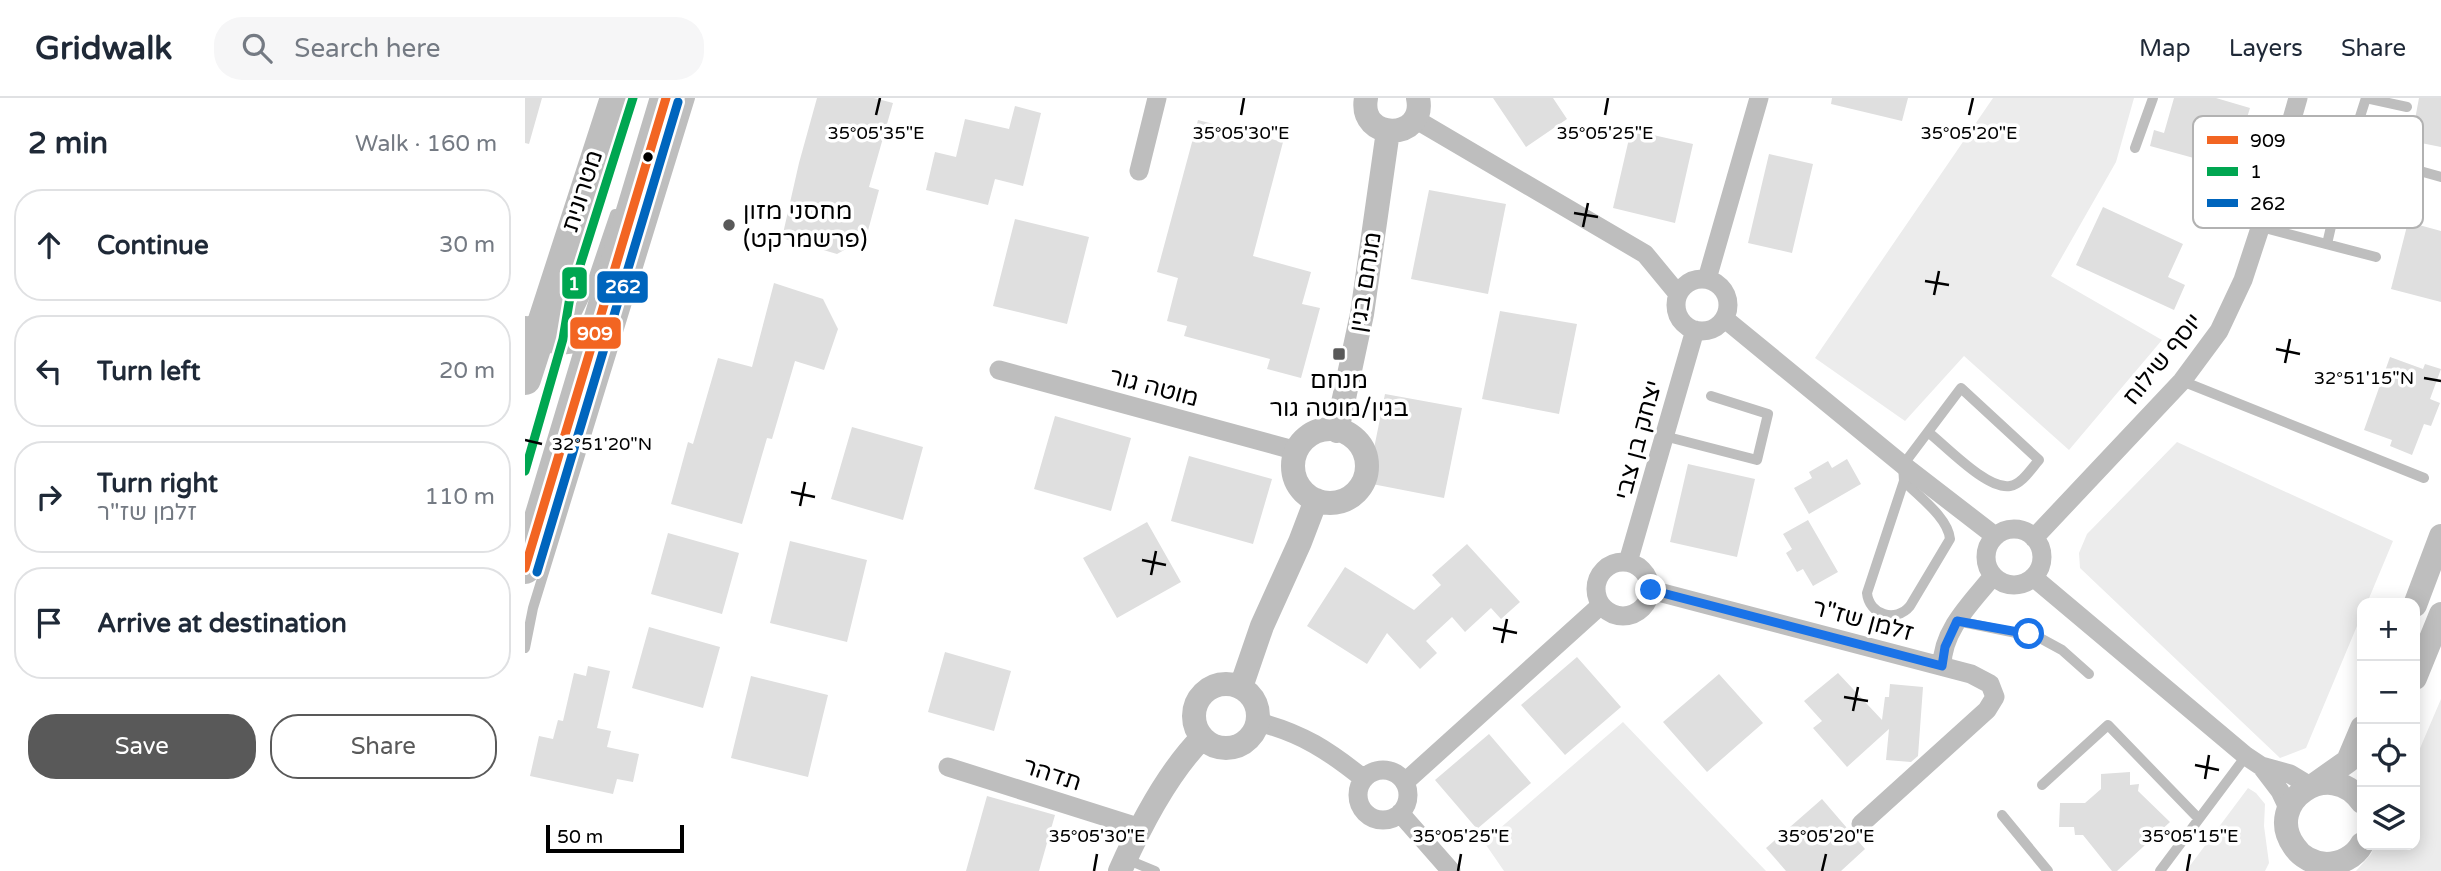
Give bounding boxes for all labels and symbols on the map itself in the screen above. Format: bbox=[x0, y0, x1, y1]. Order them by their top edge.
legend bbox=[2193, 116, 2423, 228]
text: 35°05'35"E bbox=[827, 122, 925, 144]
text: 35°05'30"E bbox=[1192, 122, 1290, 144]
text: 35°05'25"E bbox=[1556, 122, 1654, 144]
text: 35°05'20"E bbox=[1920, 122, 2018, 144]
text: 909 bbox=[2250, 130, 2286, 152]
street label: מטרונית bbox=[556, 147, 609, 236]
unlabelled marker bbox=[641, 150, 655, 164]
text: 1 bbox=[2250, 161, 2262, 183]
text: 262 bbox=[2250, 193, 2286, 215]
place label: מחסני מזון (פרשמרקט) bbox=[743, 197, 867, 254]
marker: מחסני מזון (פרשמרקט) bbox=[721, 217, 737, 233]
street label: מנחם בגין bbox=[1343, 230, 1388, 334]
line badge: 1 bbox=[561, 266, 588, 300]
line badge: 262 bbox=[596, 270, 649, 304]
text: 1 bbox=[568, 273, 580, 295]
text: 262 bbox=[605, 276, 641, 298]
street label: יוסף שילוח bbox=[2117, 307, 2208, 411]
line badge: 909 bbox=[569, 316, 622, 350]
text: 909 bbox=[577, 323, 613, 345]
marker: מנחם בגין/מוטה גור bbox=[1331, 346, 1347, 362]
street label: מוטה גור bbox=[1106, 362, 1202, 413]
place label: מנחם בגין/מוטה גור bbox=[1269, 366, 1409, 423]
text: 32°51'15"N bbox=[2314, 367, 2414, 389]
street label: יצחק בן צבי bbox=[1609, 377, 1668, 503]
text: 32°51'20"N bbox=[552, 433, 652, 455]
route end bbox=[1635, 574, 1666, 605]
street label: זלמן שז"ר bbox=[1809, 593, 1917, 648]
route start bbox=[2013, 618, 2044, 649]
street label: תדהר bbox=[1019, 751, 1085, 798]
scale bar bbox=[546, 822, 684, 854]
text: 35°05'30"E bbox=[1048, 825, 1146, 847]
text: 35°05'25"E bbox=[1412, 825, 1510, 847]
text: 35°05'20"E bbox=[1777, 825, 1875, 847]
text: 35°05'15"E bbox=[2141, 825, 2239, 847]

